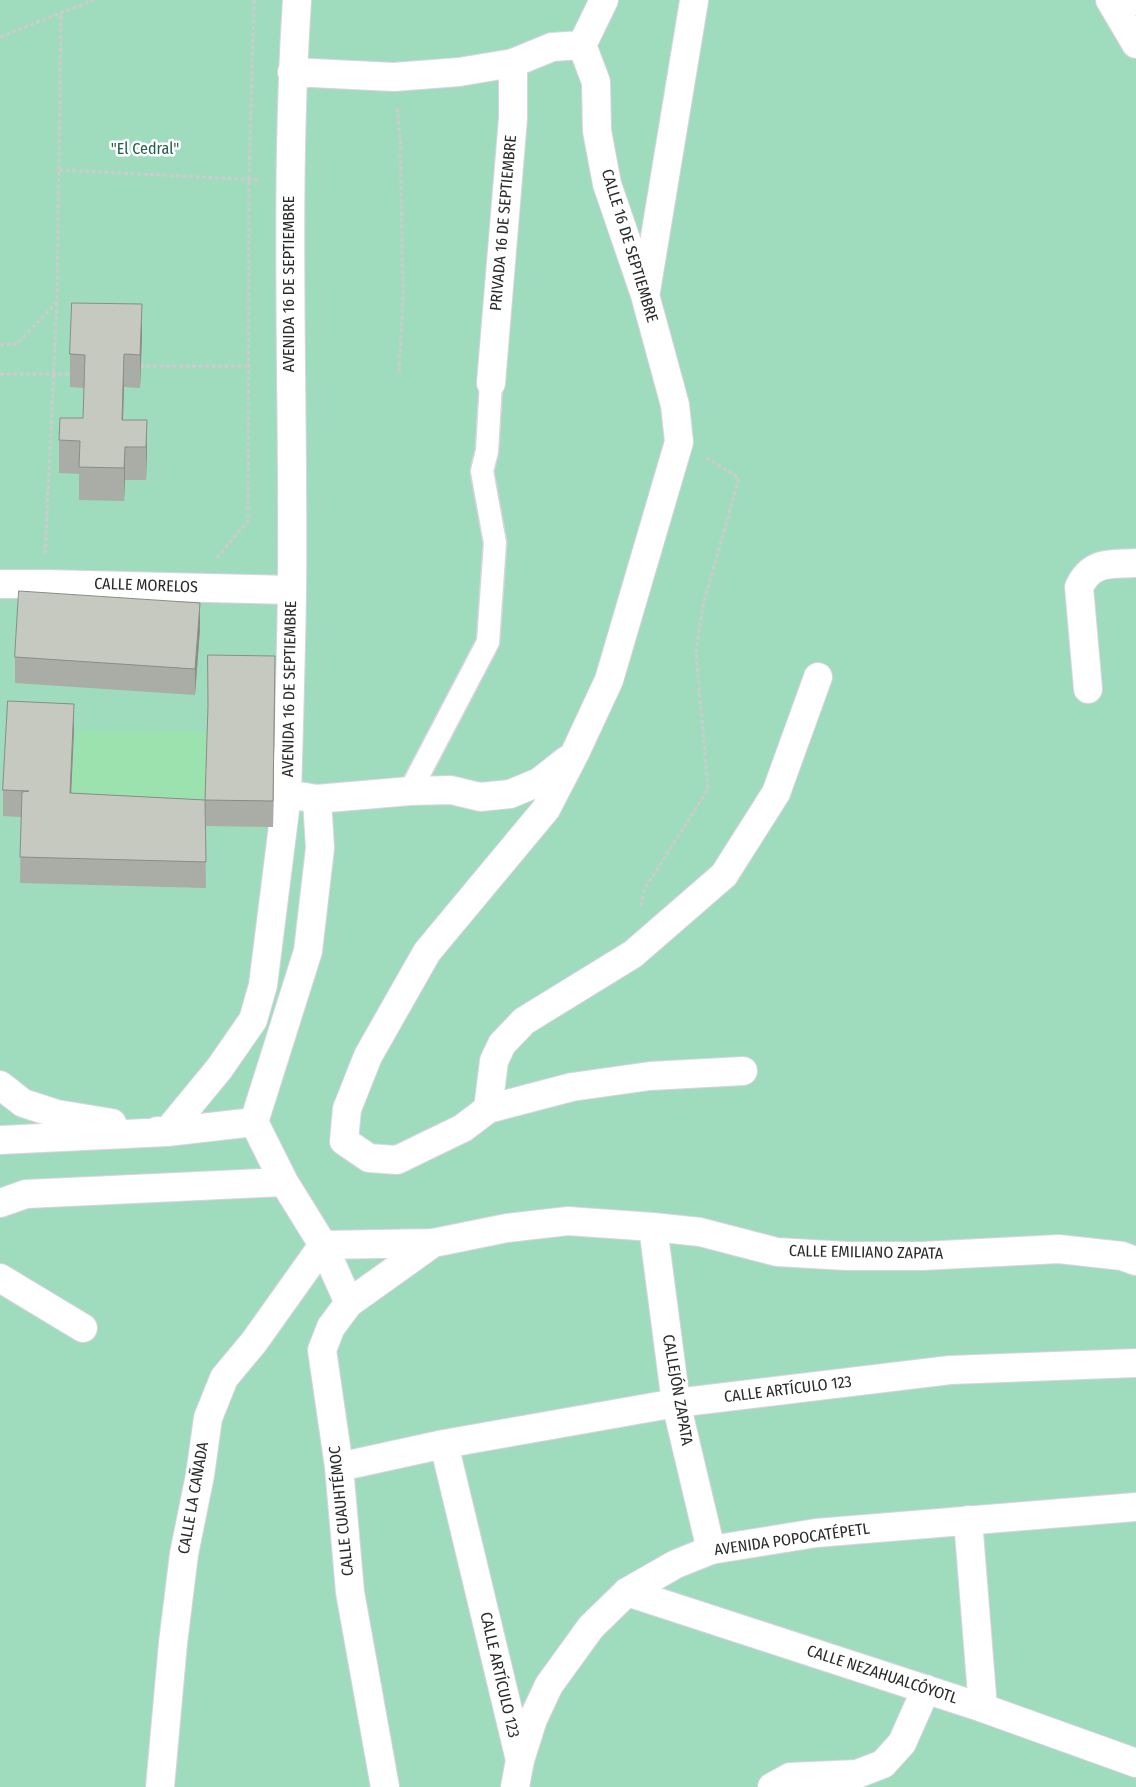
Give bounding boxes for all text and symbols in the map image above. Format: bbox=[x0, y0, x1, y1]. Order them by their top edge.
street label: PRIVADA 16 DE SEPTIEMBRE bbox=[487, 134, 521, 312]
park label: "El Cedral" bbox=[111, 140, 179, 160]
street label: CALLE 16 DE SEPTIEMBRE bbox=[597, 167, 661, 325]
street label: AVENIDA 16 DE SEPTIEMBRE bbox=[280, 196, 300, 372]
street label: CALLE MORELOS bbox=[94, 575, 198, 597]
street label: AVENIDA 16 DE SEPTIEMBRE bbox=[279, 601, 301, 777]
street label: CALLE EMILIANO ZAPATA bbox=[789, 1242, 943, 1264]
street label: CALLEJÓN ZAPATA bbox=[658, 1333, 696, 1447]
street label: CALLE ARTÍCULO 123 bbox=[723, 1373, 853, 1407]
street label: CALLE LA CAÑADA bbox=[175, 1440, 213, 1556]
street label: CALLE CUAUHTÉMOC bbox=[326, 1445, 358, 1577]
street label: AVENIDA POPOCATÉPETL bbox=[713, 1520, 871, 1560]
street label: CALLE ARTÍCULO 123 bbox=[475, 1610, 523, 1740]
street label: CALLE NEZAHUALCÓYOTL bbox=[804, 1642, 960, 1708]

